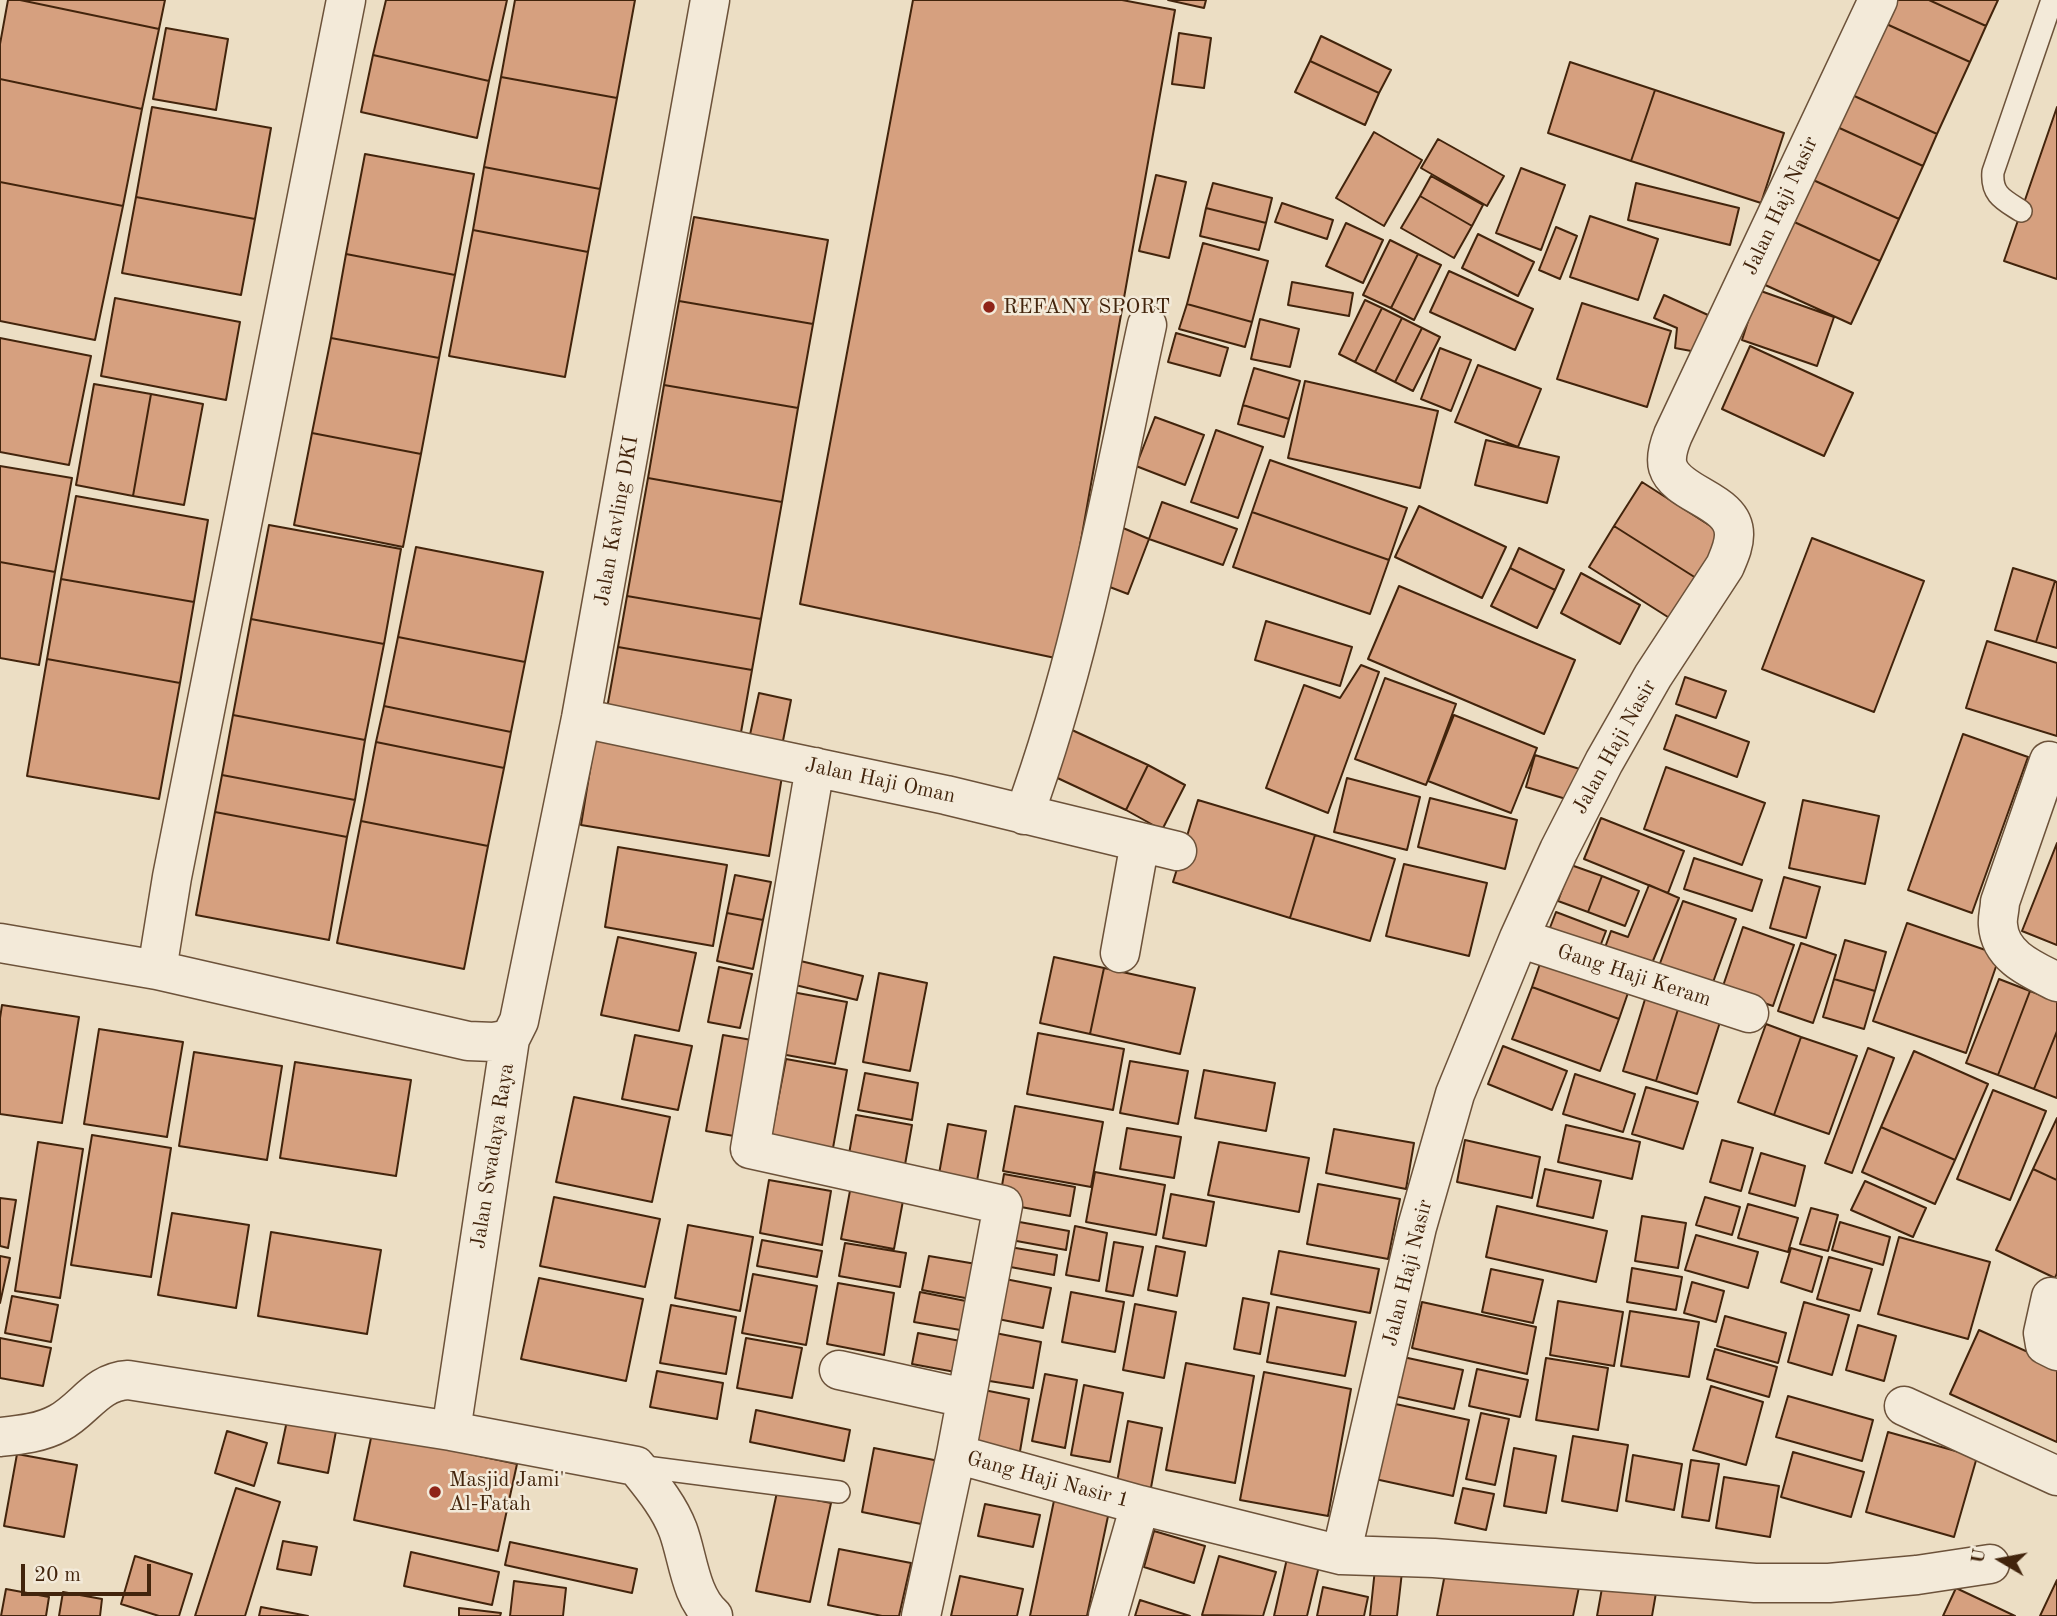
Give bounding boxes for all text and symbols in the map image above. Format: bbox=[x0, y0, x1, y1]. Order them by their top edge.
street label: Jalan Haji Nasir bbox=[1738, 133, 1824, 279]
place label: REFANY SPORT bbox=[1003, 294, 1170, 320]
marker: REFANY SPORT bbox=[981, 299, 997, 315]
street label: Jalan Kavling DKI bbox=[590, 434, 644, 608]
street label: Jalan Haji Nasir bbox=[1568, 675, 1662, 819]
street label: Jalan Haji Oman bbox=[802, 753, 958, 809]
street label: Gang Haji Keram bbox=[1554, 939, 1714, 1013]
street label: Jalan Swadaya Raya bbox=[466, 1061, 520, 1251]
street label: Jalan Haji Nasir bbox=[1378, 1197, 1438, 1349]
street label: Gang Haji Nasir 1 bbox=[964, 1446, 1132, 1514]
place label: Masjid Jami' Al-Fatah bbox=[449, 1467, 564, 1517]
marker: Masjid Jami' Al-Fatah bbox=[427, 1484, 443, 1500]
north arrow bbox=[1966, 1525, 2036, 1595]
text: U bbox=[1969, 1547, 1990, 1565]
scale bar bbox=[24, 1550, 154, 1594]
text: 20 m bbox=[34, 1565, 81, 1586]

